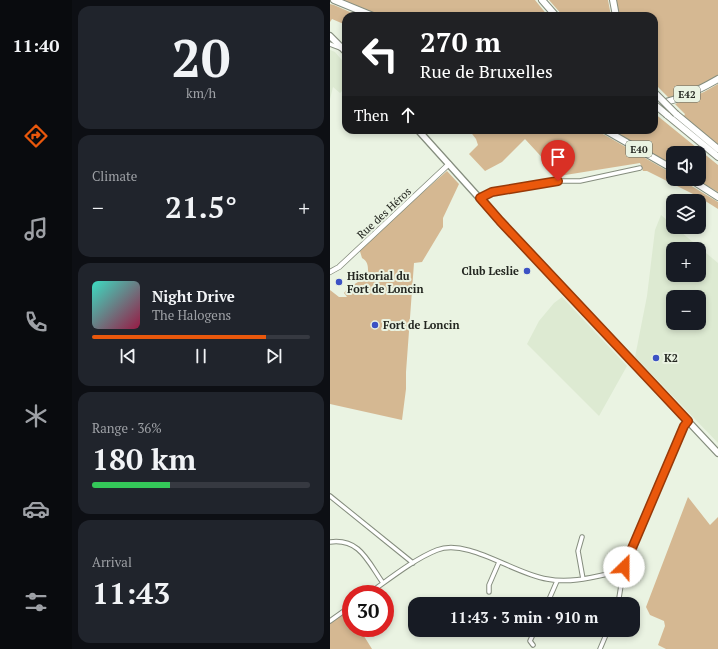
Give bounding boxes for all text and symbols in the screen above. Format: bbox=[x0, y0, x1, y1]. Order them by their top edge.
text: 20 bbox=[172, 23, 230, 92]
text: 270 m bbox=[420, 23, 501, 60]
icon: left bbox=[354, 28, 406, 80]
text: 11:40 bbox=[13, 33, 59, 57]
text: Rue de Bruxelles bbox=[420, 59, 553, 83]
text: km/h bbox=[186, 84, 216, 102]
road number: E42 bbox=[674, 86, 700, 102]
icon: ahead bbox=[397, 104, 419, 126]
text: Then bbox=[354, 105, 389, 125]
icon: directions bbox=[22, 122, 50, 150]
pin bbox=[541, 140, 575, 181]
road number: E40 bbox=[626, 141, 652, 157]
icon: arrive bbox=[547, 146, 569, 168]
map controls bbox=[666, 146, 706, 330]
button: sound bbox=[666, 146, 706, 186]
text: Climate bbox=[92, 167, 137, 185]
street label: Rue des Héros bbox=[354, 184, 414, 242]
text: 21.5° bbox=[165, 187, 237, 227]
text: − bbox=[92, 193, 104, 222]
text: + bbox=[298, 193, 310, 222]
button: layers bbox=[666, 194, 706, 234]
icon: music bbox=[22, 215, 50, 243]
button: + bbox=[666, 242, 706, 282]
place label: Club Leslie bbox=[461, 264, 519, 278]
marker: Club Leslie bbox=[522, 266, 532, 276]
place label: Historial du Fort de Loncin bbox=[347, 269, 424, 296]
marker: Historial du Fort de Loncin bbox=[334, 277, 344, 287]
text: Night Drive bbox=[152, 286, 235, 306]
button: − bbox=[666, 290, 706, 330]
text: The Halogens bbox=[152, 306, 231, 324]
icon: phone bbox=[22, 308, 50, 336]
place label: Fort de Loncin bbox=[383, 318, 460, 332]
marker: Fort de Loncin bbox=[370, 320, 380, 330]
icon: previous bbox=[117, 345, 139, 367]
icon: pause bbox=[190, 345, 212, 367]
icon: next bbox=[263, 345, 285, 367]
place label: K2 bbox=[664, 351, 678, 365]
marker: K2 bbox=[651, 353, 661, 363]
icon: climate bbox=[22, 402, 50, 430]
text: Range · 36% bbox=[92, 419, 162, 437]
text: 180 km bbox=[92, 439, 196, 479]
icon: car bbox=[22, 495, 50, 523]
position arrow bbox=[603, 546, 645, 588]
text: Arrival bbox=[92, 553, 132, 571]
text: 11:43 bbox=[92, 573, 170, 613]
speed limit sign: 30 bbox=[342, 585, 394, 637]
icon: filters bbox=[22, 588, 50, 616]
text: 11:43 · 3 min · 910 m bbox=[450, 607, 598, 627]

